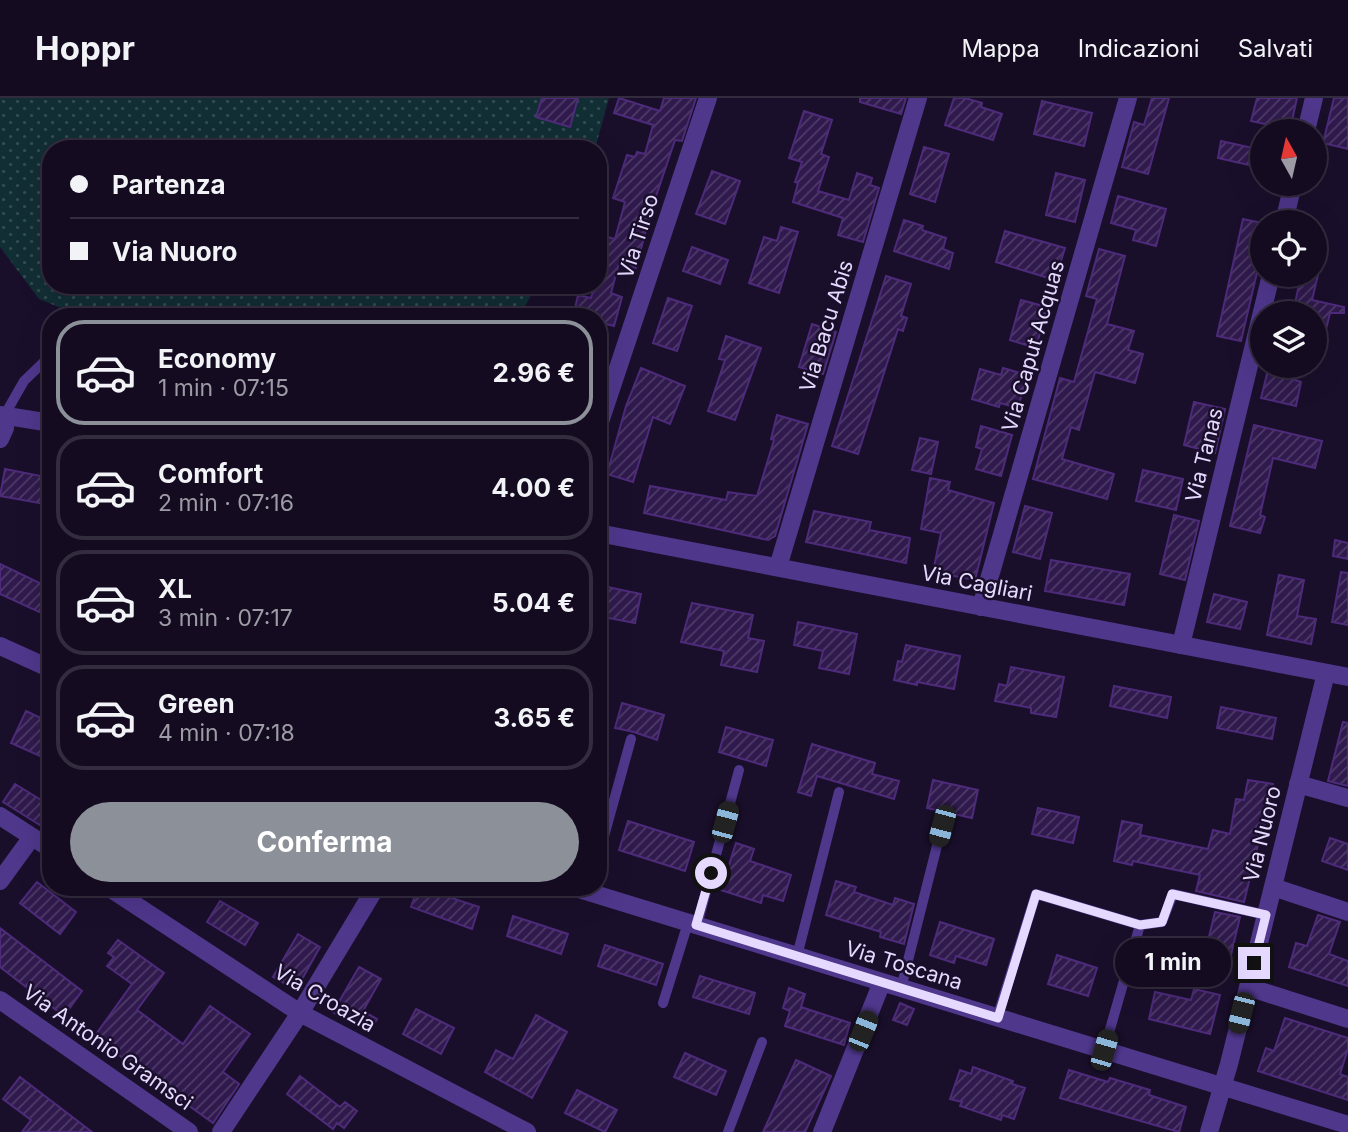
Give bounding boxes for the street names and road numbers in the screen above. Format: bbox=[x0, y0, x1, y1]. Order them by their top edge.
street label: Via Tirso bbox=[613, 191, 663, 281]
street label: Via Bacu Abis bbox=[794, 257, 858, 395]
street label: Via Caput Acquas bbox=[997, 257, 1069, 435]
street label: Via Tanas bbox=[1180, 405, 1228, 505]
street label: Via Cagliari bbox=[919, 560, 1035, 606]
street label: Via Nuoro bbox=[1238, 783, 1286, 885]
street label: Via Toscana bbox=[842, 935, 966, 995]
street label: Via Croazia bbox=[270, 959, 380, 1037]
street label: Via Antonio Gramsci bbox=[18, 979, 198, 1115]

